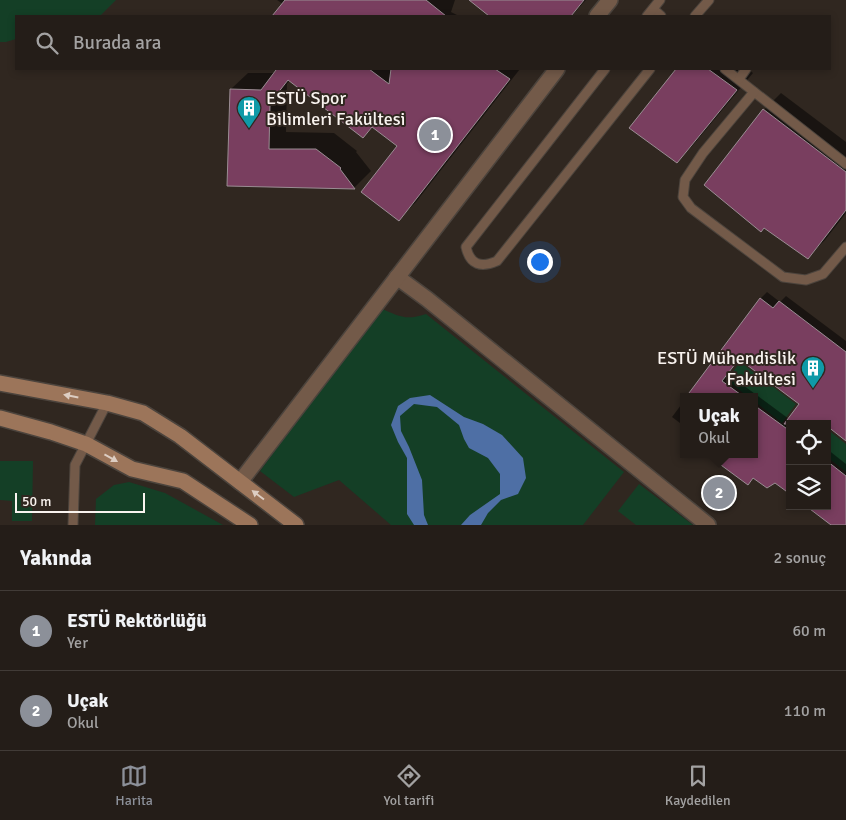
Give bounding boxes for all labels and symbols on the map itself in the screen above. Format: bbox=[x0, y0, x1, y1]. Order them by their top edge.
place label: ESTÜ Spor Bilimleri Fakültesi bbox=[266, 87, 405, 130]
building icon: ESTÜ Spor Bilimleri Fakültesi bbox=[236, 95, 262, 129]
pin: 1 bbox=[419, 116, 451, 154]
your location bbox=[527, 249, 553, 275]
place label: ESTÜ Mühendislik Fakültesi bbox=[657, 347, 796, 390]
building icon: ESTÜ Mühendislik Fakültesi bbox=[800, 355, 826, 389]
one-way arrow bbox=[63, 392, 79, 400]
one-way arrow bbox=[105, 453, 118, 462]
pin: 2 bbox=[703, 474, 735, 512]
scale bar bbox=[15, 490, 145, 513]
one-way arrow bbox=[252, 490, 265, 501]

